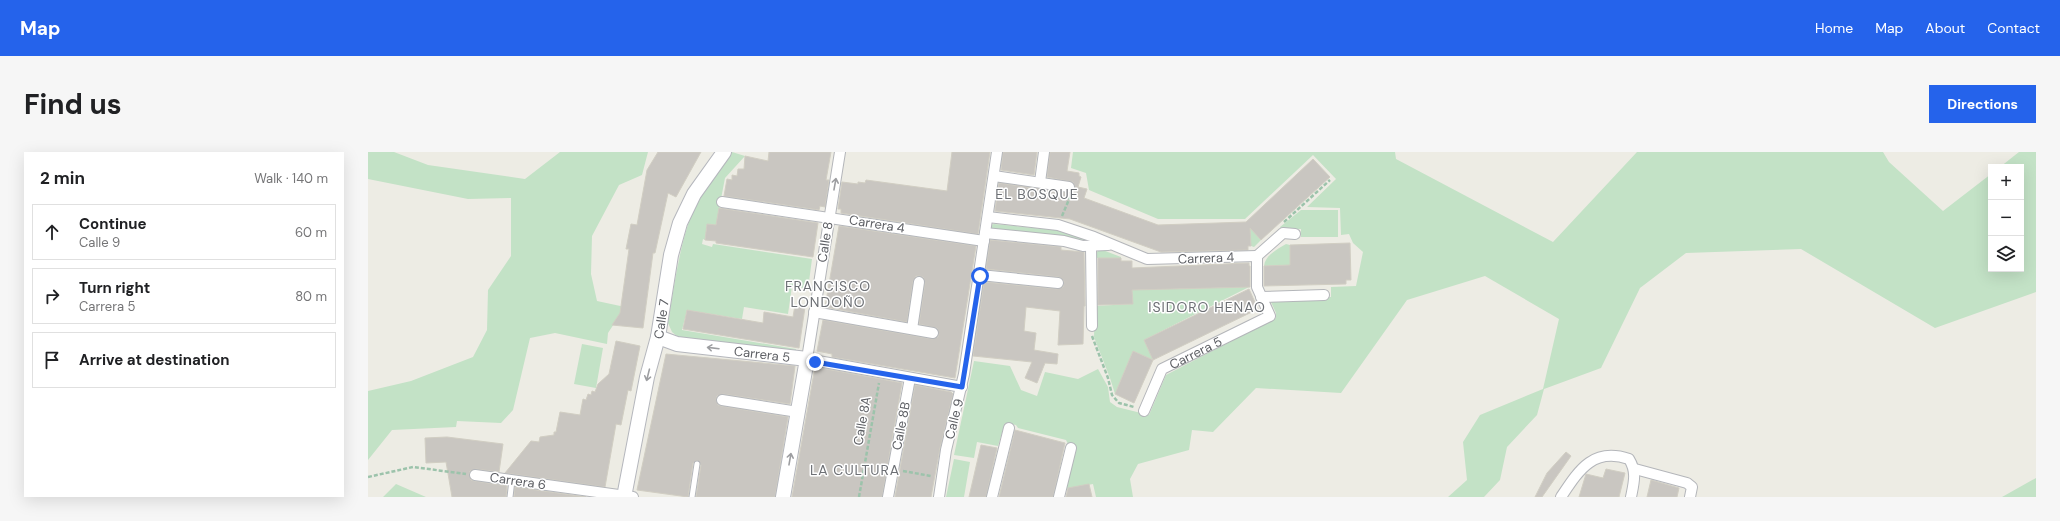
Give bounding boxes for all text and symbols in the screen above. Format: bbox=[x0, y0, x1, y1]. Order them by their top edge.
text: Map bbox=[20, 16, 60, 41]
text: Home bbox=[1815, 19, 1853, 37]
text: Map bbox=[1875, 19, 1903, 37]
text: About bbox=[1925, 19, 1965, 37]
text: Contact bbox=[1987, 19, 2040, 37]
button: Directions bbox=[1929, 85, 2036, 123]
text: Find us bbox=[24, 86, 122, 123]
map controls bbox=[1988, 164, 2024, 272]
button: + bbox=[1988, 164, 2024, 200]
text: 2 min bbox=[40, 167, 85, 189]
text: Walk · 140 m bbox=[254, 170, 328, 187]
one-way arrow bbox=[831, 178, 839, 191]
district label: EL BOSQUE bbox=[995, 185, 1079, 203]
button: − bbox=[1988, 200, 2024, 236]
street label: Carrera 4 bbox=[848, 211, 906, 237]
text: Continue bbox=[79, 214, 147, 234]
street label: Calle 8 bbox=[813, 220, 837, 264]
icon: ahead bbox=[41, 221, 63, 243]
text: 60 m bbox=[295, 224, 327, 241]
text: Calle 9 bbox=[79, 234, 120, 251]
button: layers bbox=[1988, 236, 2024, 272]
street label: Carrera 4 bbox=[1178, 249, 1235, 267]
route start bbox=[971, 267, 989, 285]
district label: FRANCISCO LONDOÑO bbox=[785, 277, 871, 311]
text: Turn right bbox=[79, 278, 150, 298]
icon: right bbox=[41, 285, 63, 307]
text: 80 m bbox=[295, 288, 327, 305]
text: Carrera 5 bbox=[79, 298, 135, 315]
street label: Calle 7 bbox=[649, 298, 672, 340]
district label: ISIDORO HENAO bbox=[1148, 298, 1266, 316]
street label: Carrera 5 bbox=[1166, 332, 1225, 373]
street label: Carrera 5 bbox=[733, 342, 791, 366]
one-way arrow bbox=[707, 344, 720, 352]
icon: arrive bbox=[41, 349, 63, 371]
text: Arrive at destination bbox=[79, 350, 230, 370]
route end bbox=[806, 353, 824, 371]
one-way arrow bbox=[644, 368, 651, 381]
street label: Calle 8A bbox=[849, 395, 875, 447]
street label: Calle 9 bbox=[941, 397, 967, 441]
street label: Calle 8B bbox=[888, 400, 914, 452]
one-way arrow bbox=[786, 452, 794, 465]
district label: LA CULTURA bbox=[810, 461, 900, 479]
street label: Carrera 6 bbox=[489, 469, 547, 493]

